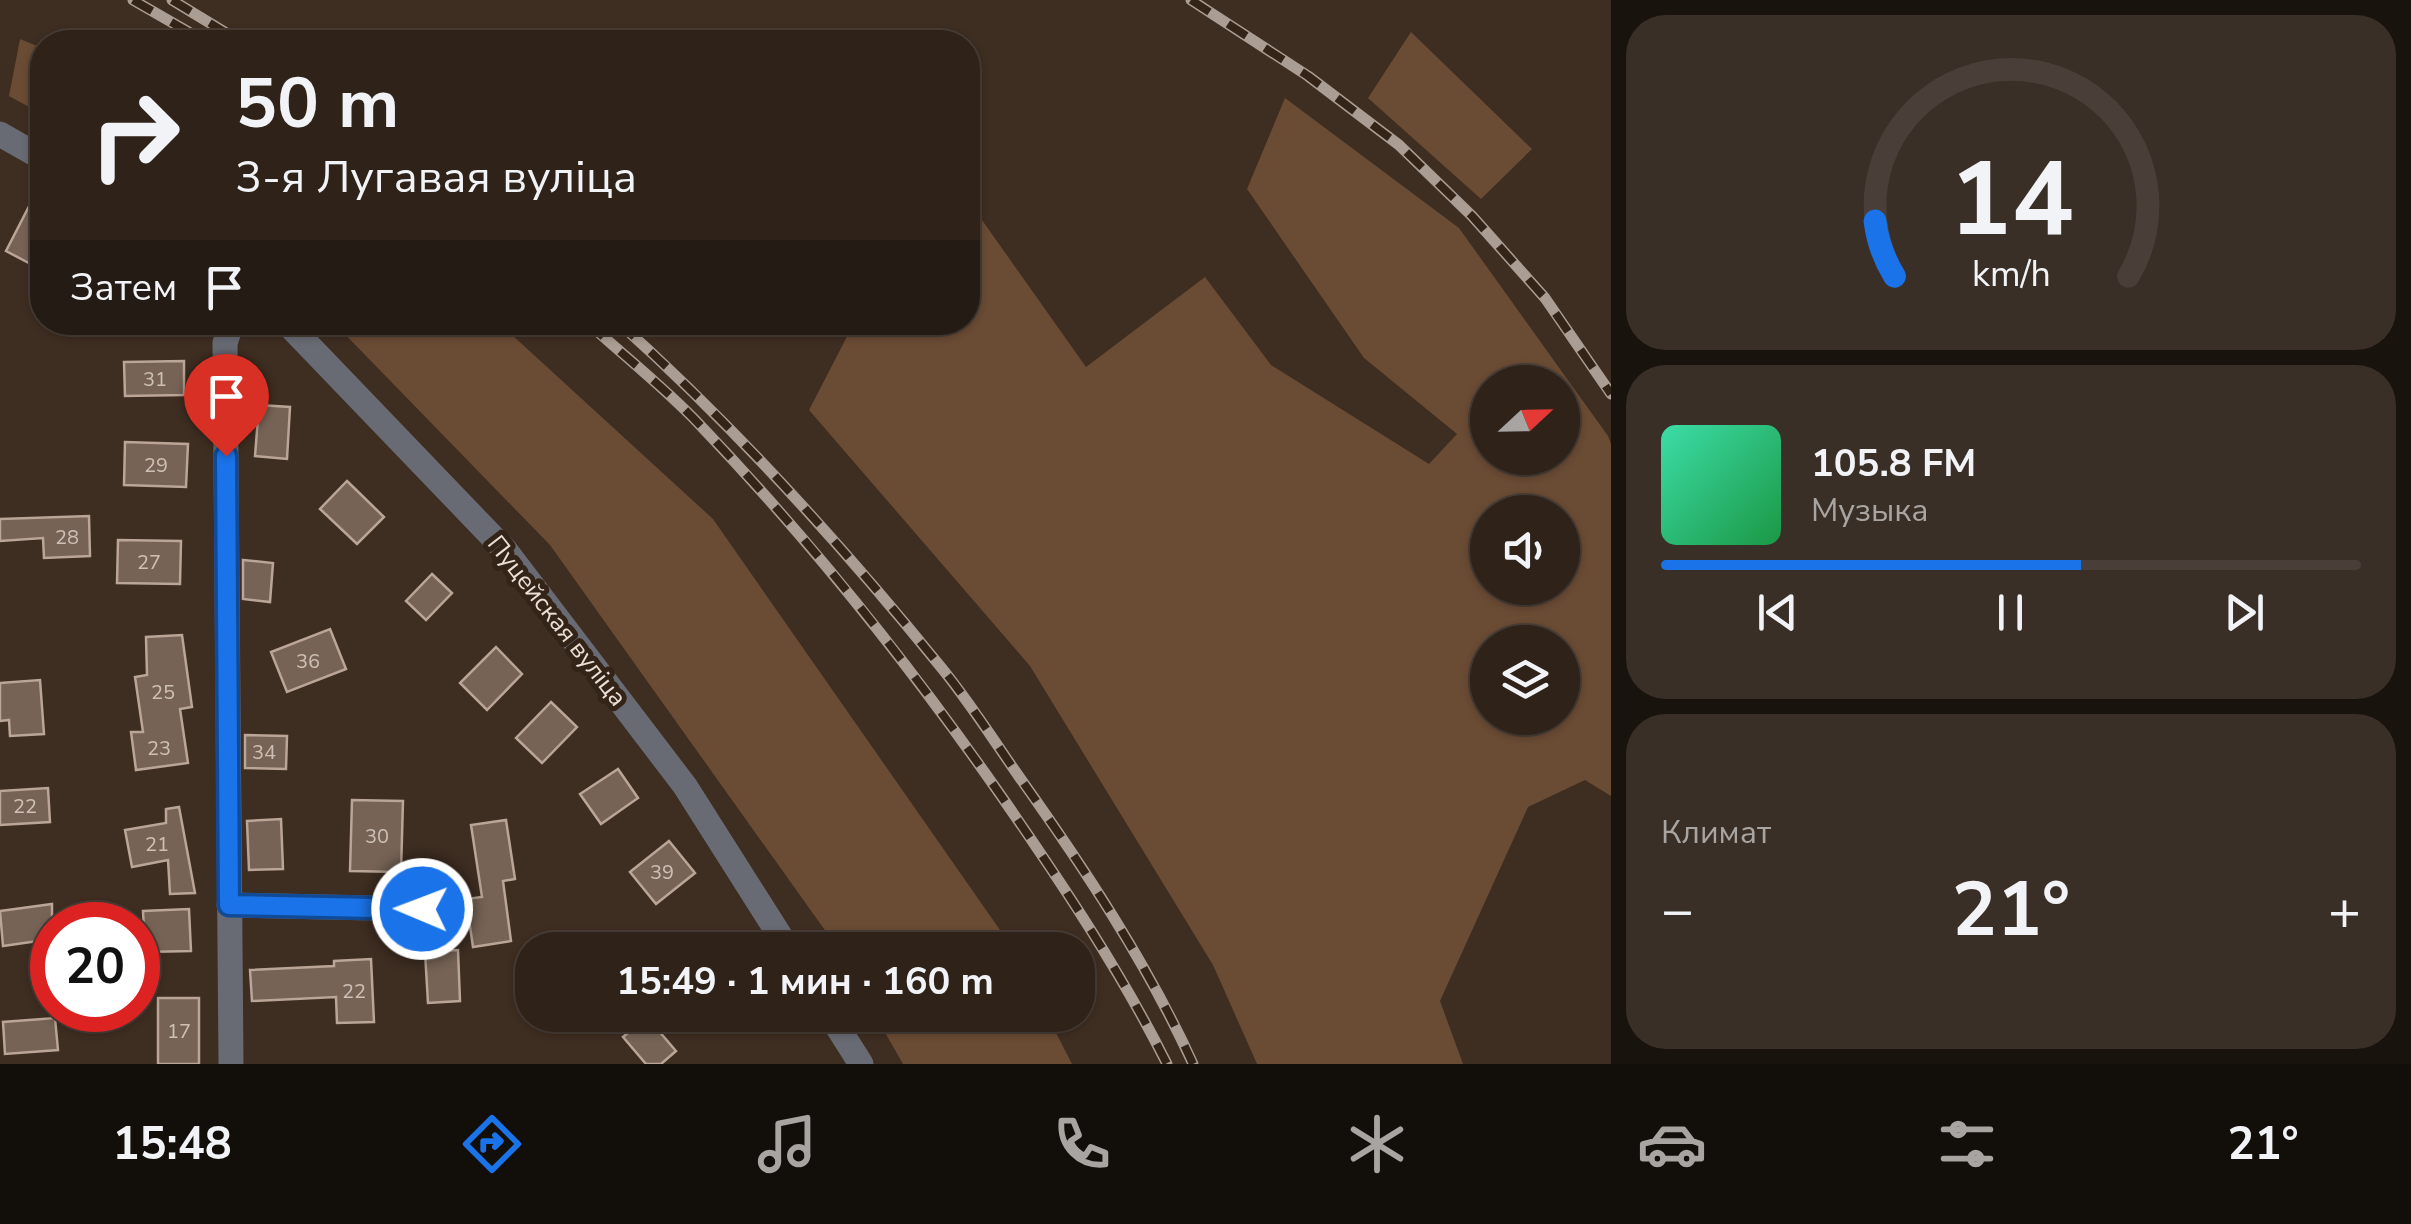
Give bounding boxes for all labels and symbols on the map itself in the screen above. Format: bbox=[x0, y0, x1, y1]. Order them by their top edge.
pin bbox=[184, 354, 269, 457]
north arrow bbox=[1470, 365, 1580, 475]
house number: 31 bbox=[143, 366, 167, 393]
house number: 29 bbox=[144, 452, 168, 479]
house number: 28 bbox=[55, 524, 79, 551]
street label: Пуцейская вуліца bbox=[479, 528, 635, 714]
house number: 27 bbox=[137, 549, 161, 576]
house number: 36 bbox=[296, 648, 320, 675]
house number: 25 bbox=[151, 679, 175, 706]
house number: 23 bbox=[147, 735, 171, 762]
house number: 34 bbox=[252, 739, 276, 766]
house number: 22 bbox=[13, 793, 37, 820]
house number: 30 bbox=[365, 823, 389, 850]
house number: 21 bbox=[145, 831, 169, 858]
position arrow bbox=[370, 857, 474, 961]
house number: 39 bbox=[650, 859, 674, 886]
speed limit sign: 20 bbox=[30, 902, 160, 1032]
house number: 22 bbox=[342, 978, 366, 1005]
house number: 17 bbox=[167, 1018, 191, 1045]

